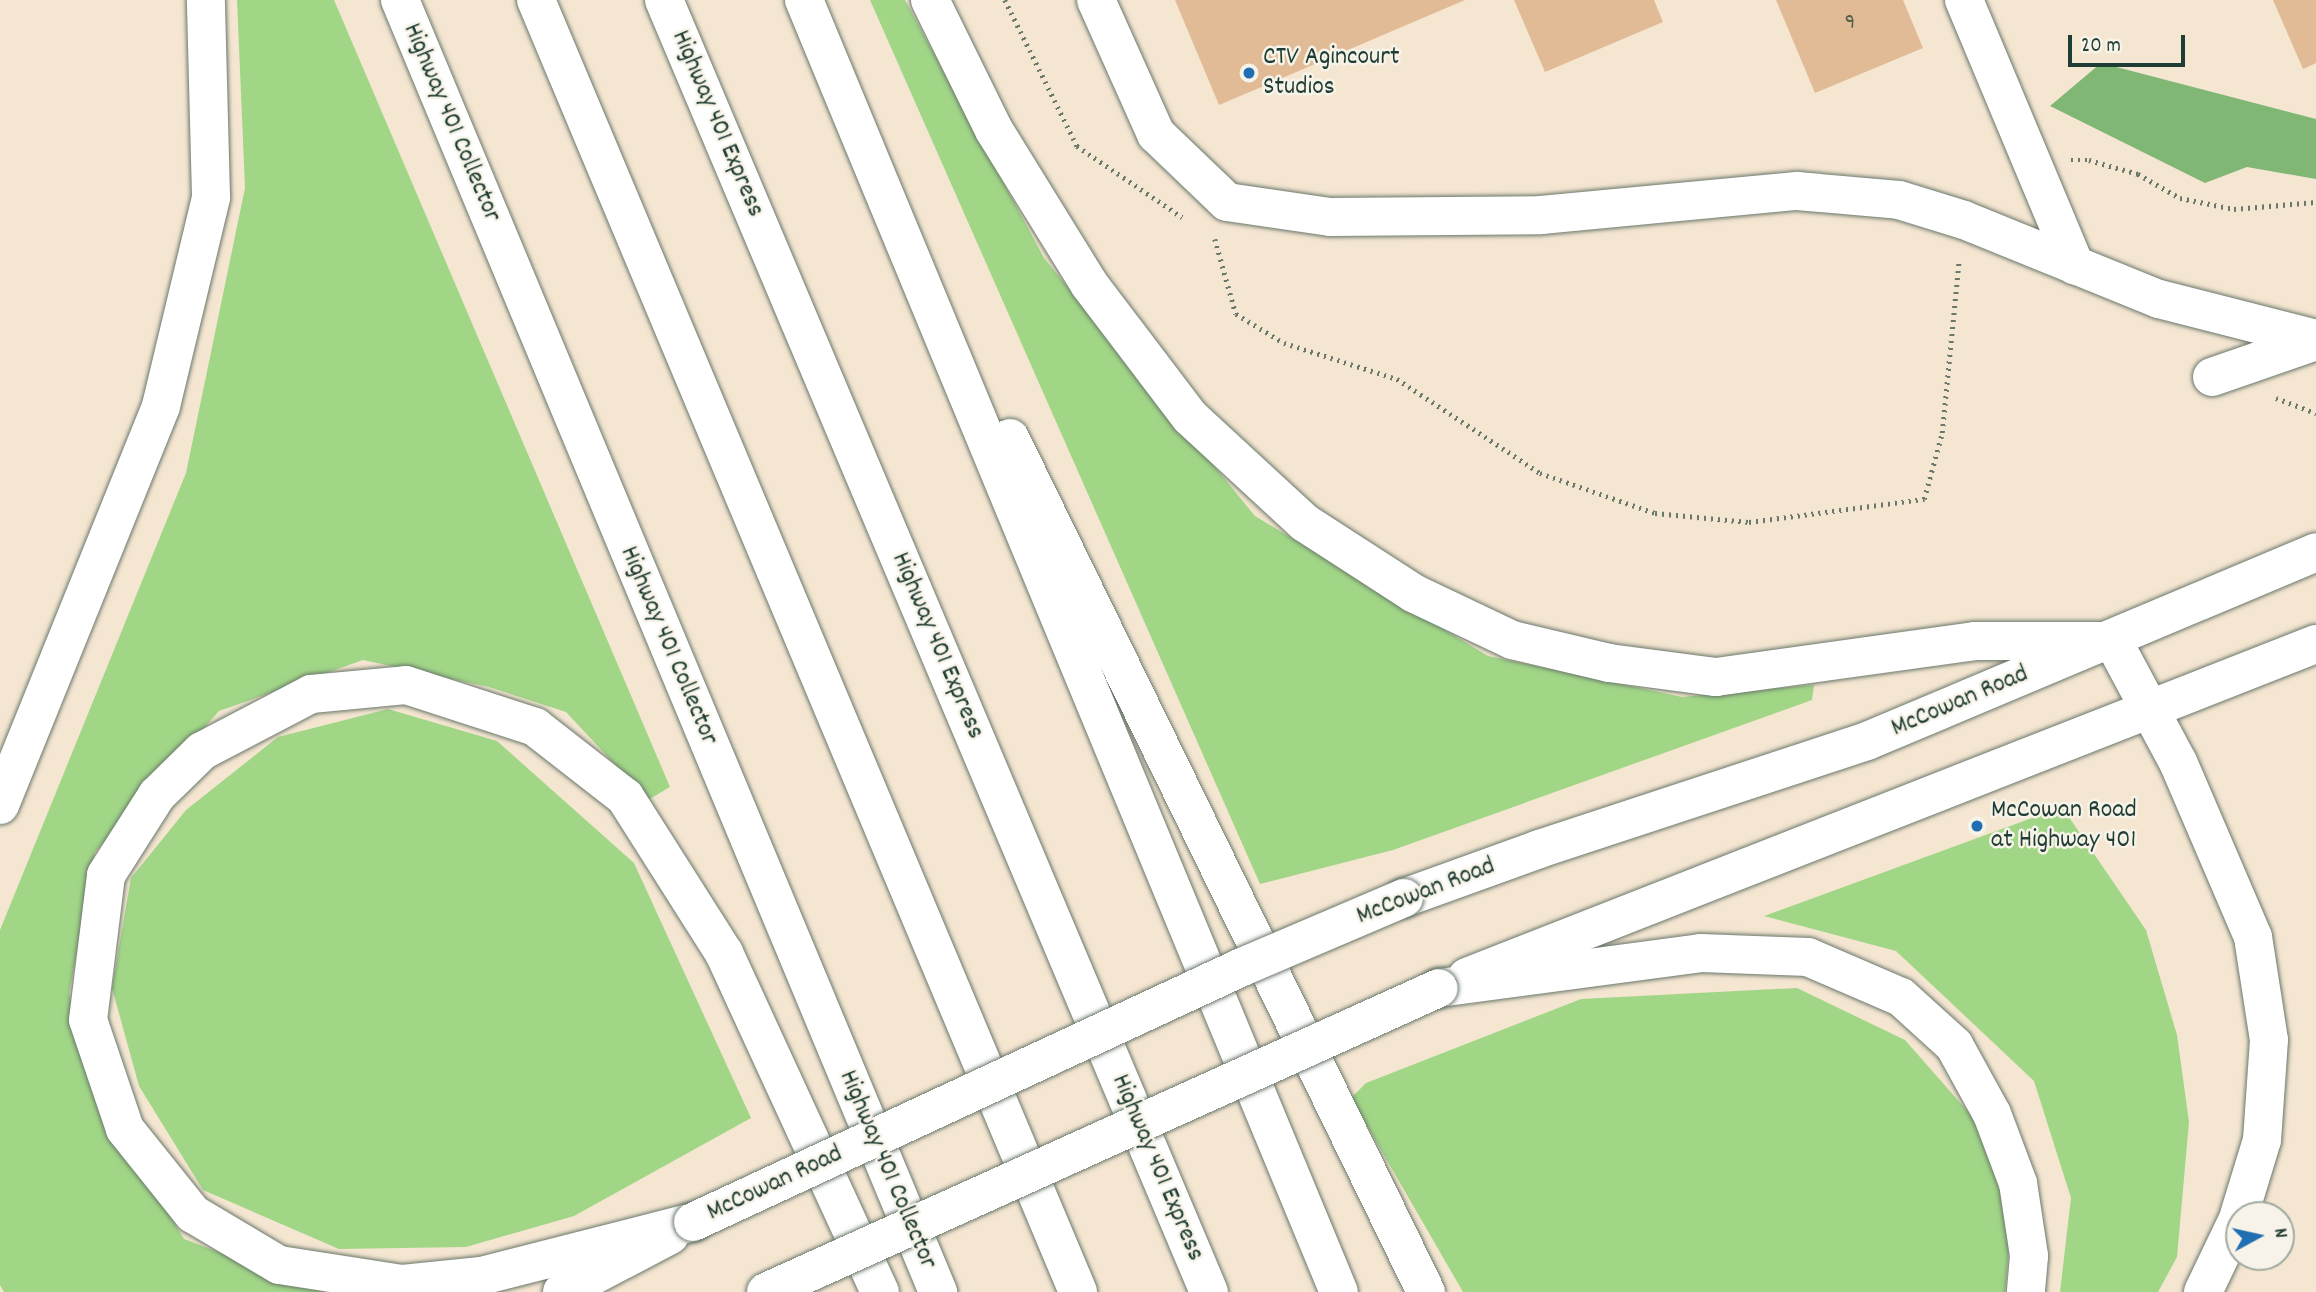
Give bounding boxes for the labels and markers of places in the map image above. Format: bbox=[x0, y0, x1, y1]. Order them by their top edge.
place label: CTV Agincourt Studios bbox=[1263, 42, 1400, 104]
marker: CTV Agincourt Studios bbox=[1241, 65, 1257, 81]
place label: McCowan Road at Highway 401 bbox=[1991, 795, 2137, 856]
marker: McCowan Road at Highway 401 bbox=[1969, 818, 1985, 834]

